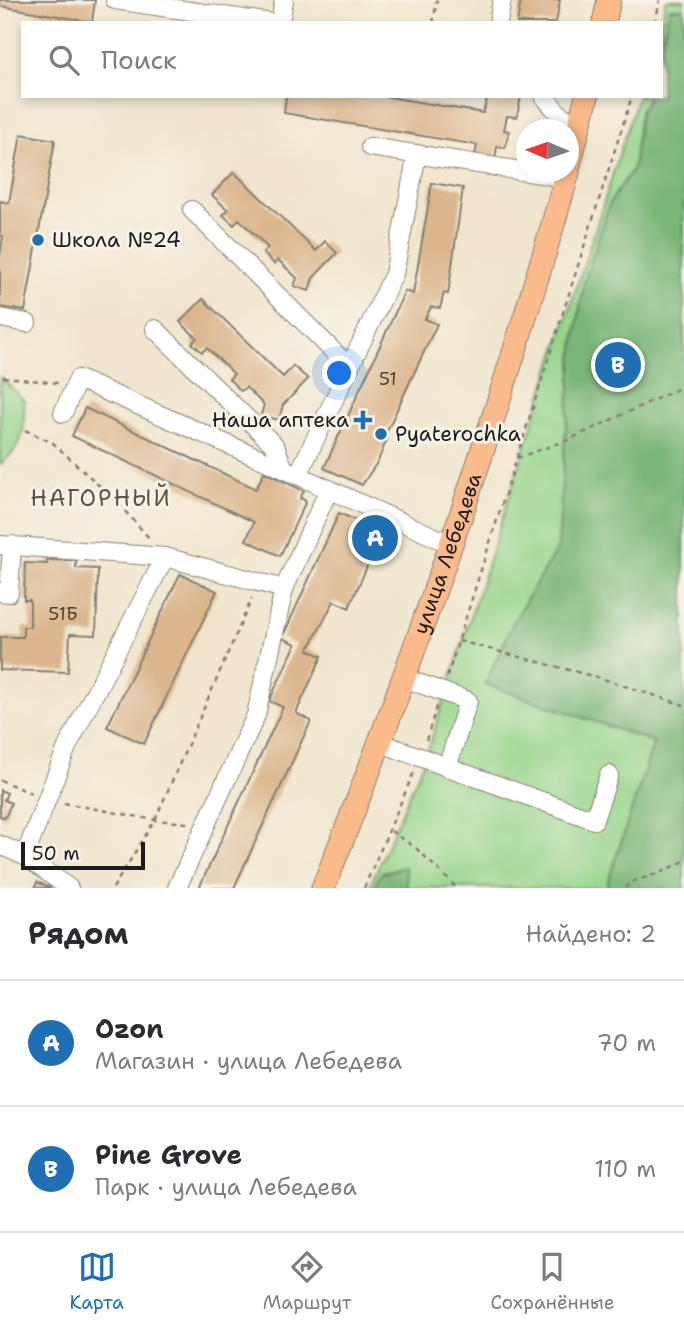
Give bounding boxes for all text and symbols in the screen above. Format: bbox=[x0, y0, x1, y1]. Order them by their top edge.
search box bbox=[21, 21, 663, 98]
icon: search bbox=[45, 41, 83, 79]
text: Поиск bbox=[101, 42, 177, 77]
north arrow bbox=[516, 119, 579, 182]
place label: Школа №24 bbox=[52, 226, 181, 254]
marker: Школа №24 bbox=[30, 232, 46, 248]
pin: B bbox=[595, 339, 641, 391]
your location bbox=[322, 356, 356, 390]
house number: 51 bbox=[379, 367, 397, 391]
place label: Наша аптека bbox=[212, 406, 349, 434]
marker: Наша аптека bbox=[355, 412, 371, 428]
place label: Pyaterochka bbox=[395, 420, 521, 448]
marker: Pyaterochka bbox=[373, 426, 389, 442]
street label: улица Лебедева bbox=[407, 469, 488, 638]
district label: НАГОРНЫЙ bbox=[30, 483, 172, 513]
pin: A bbox=[352, 512, 398, 564]
house number: 51Б bbox=[48, 602, 78, 626]
scale bar bbox=[21, 839, 145, 871]
text: 50 m bbox=[32, 841, 80, 866]
text: Рядом bbox=[28, 913, 128, 954]
text: Найдено: 2 bbox=[526, 919, 656, 949]
text: Ozon bbox=[95, 1011, 164, 1046]
text: A bbox=[42, 1028, 60, 1058]
text: 70 m bbox=[597, 1028, 656, 1058]
text: Магазин · улица Лебедева bbox=[95, 1046, 402, 1076]
text: Pine Grove bbox=[95, 1137, 242, 1172]
text: B bbox=[44, 1154, 58, 1184]
text: 110 m bbox=[594, 1154, 656, 1184]
text: Парк · улица Лебедева bbox=[95, 1172, 357, 1202]
tab: Карта bbox=[69, 1248, 124, 1315]
tab: Маршрут bbox=[263, 1248, 351, 1315]
tab: Сохранённые bbox=[490, 1248, 615, 1315]

